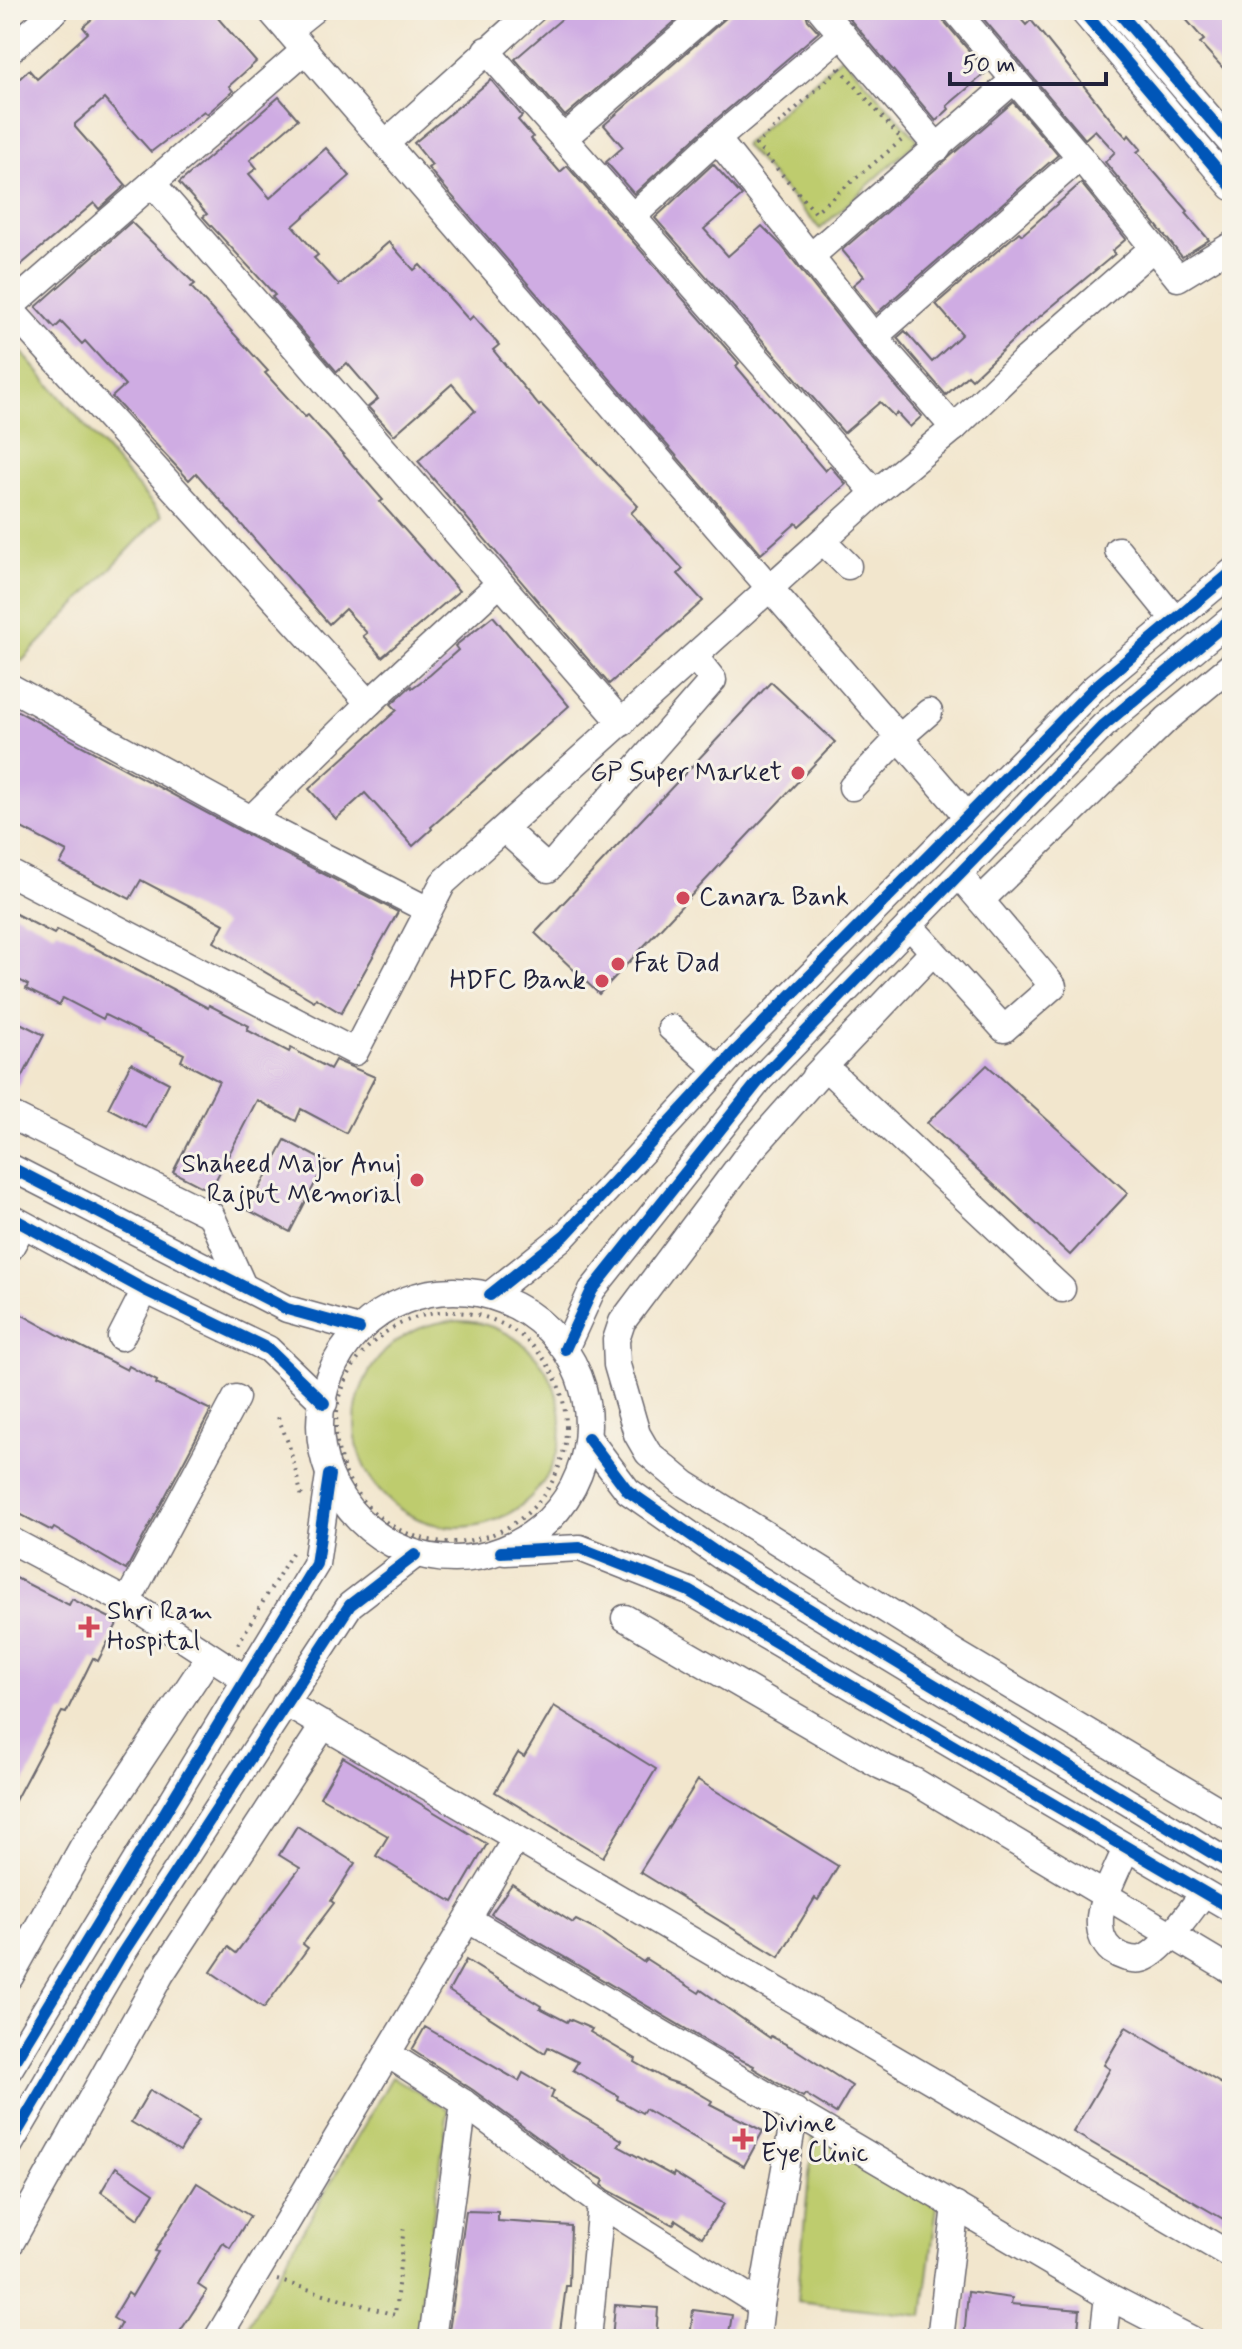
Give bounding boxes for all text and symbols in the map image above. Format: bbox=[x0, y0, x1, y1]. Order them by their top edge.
scale bar bbox=[950, 36, 1106, 86]
text: 50 m bbox=[962, 50, 1016, 81]
place label: GP Super Market bbox=[590, 756, 782, 790]
marker: GP Super Market bbox=[789, 764, 807, 782]
place label: Canara Bank bbox=[699, 881, 849, 915]
marker: Canara Bank bbox=[674, 889, 692, 907]
place label: Fat Dad bbox=[634, 947, 719, 981]
marker: Fat Dad bbox=[609, 955, 627, 973]
place label: HDFC Bank bbox=[450, 964, 586, 998]
marker: HDFC Bank bbox=[593, 972, 611, 990]
place label: Shaheed Major Anuj Rajput Memorial bbox=[181, 1148, 401, 1212]
marker: Shaheed Major Anuj Rajput Memorial bbox=[408, 1171, 426, 1189]
place label: Shri Ram Hospital bbox=[107, 1595, 213, 1659]
marker: Shri Ram Hospital bbox=[78, 1616, 100, 1638]
place label: Divine Eye Clinic bbox=[761, 2107, 869, 2171]
marker: Divine Eye Clinic bbox=[732, 2128, 754, 2150]

